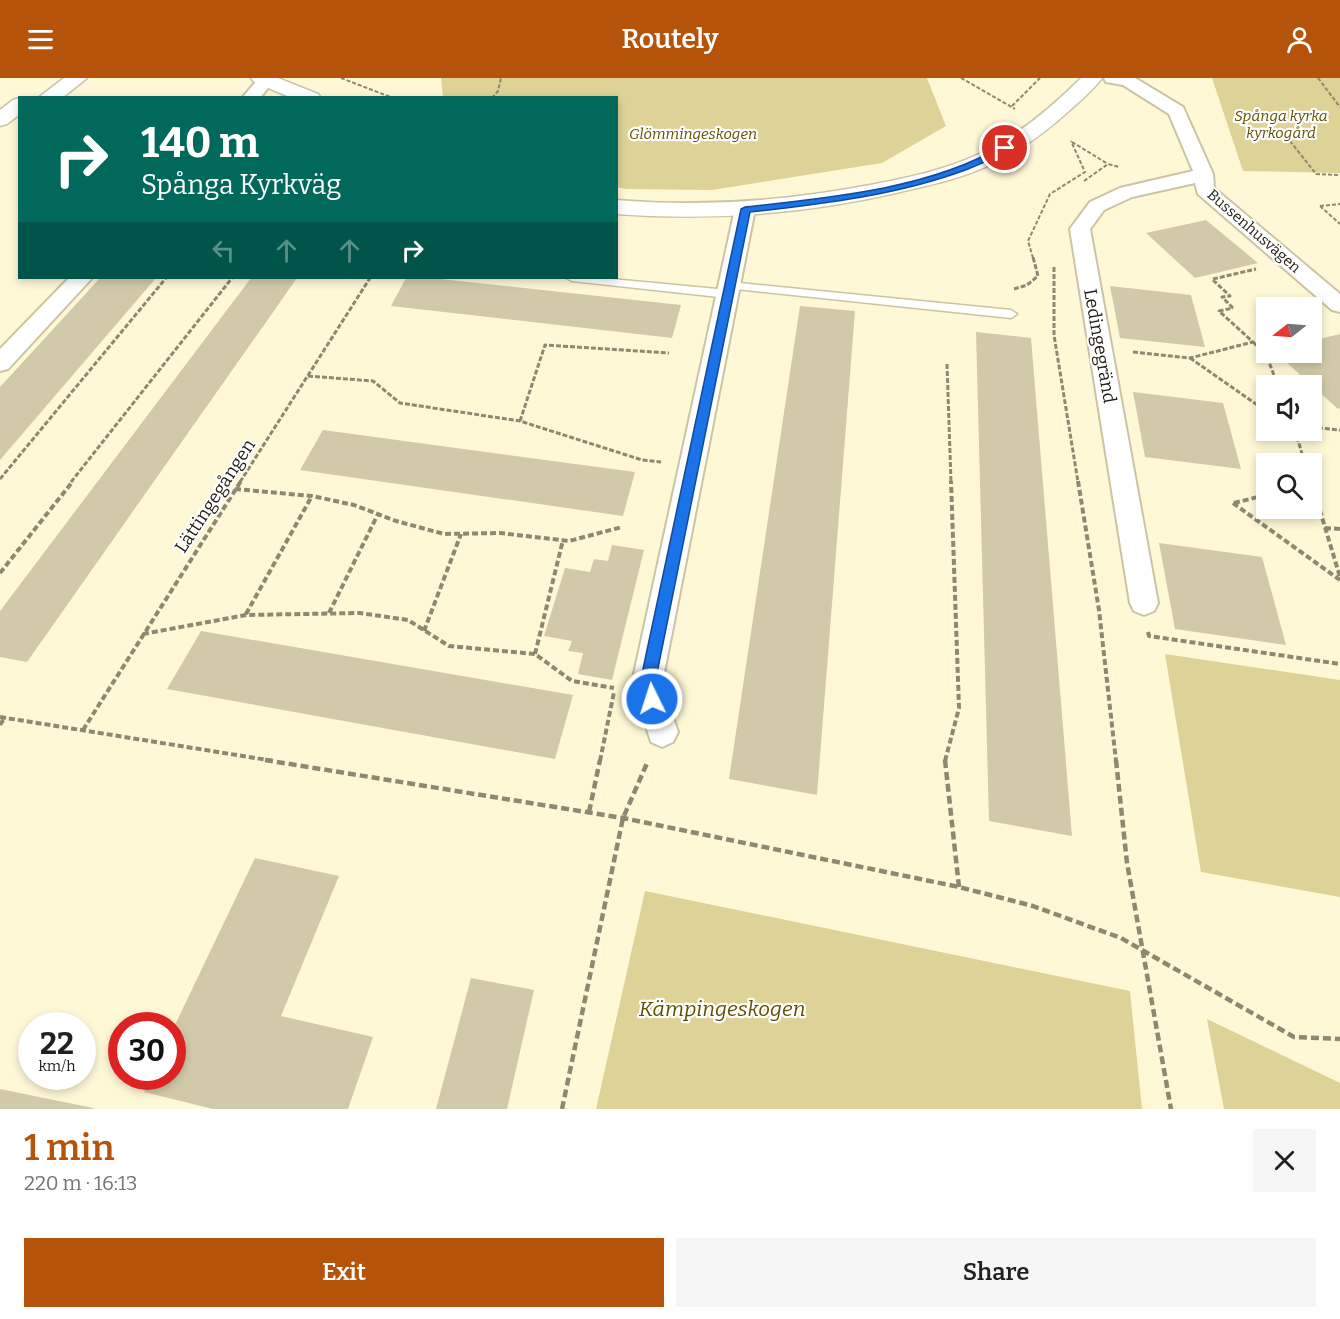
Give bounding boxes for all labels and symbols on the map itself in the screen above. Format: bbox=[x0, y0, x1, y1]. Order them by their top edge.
park label: Spånga kyrka kyrkogård bbox=[1234, 107, 1328, 142]
pin bbox=[979, 122, 1030, 173]
park label: Glömmingeskogen bbox=[629, 125, 757, 143]
street label: Bussenhusvägen bbox=[1204, 185, 1305, 277]
street label: Ledingegränd bbox=[1079, 287, 1121, 405]
north arrow bbox=[1256, 297, 1322, 363]
street label: Lättingegången bbox=[170, 434, 260, 557]
position arrow bbox=[620, 667, 684, 731]
park label: Kämpingeskogen bbox=[639, 996, 805, 1022]
speed limit sign: 30 bbox=[108, 1012, 186, 1090]

